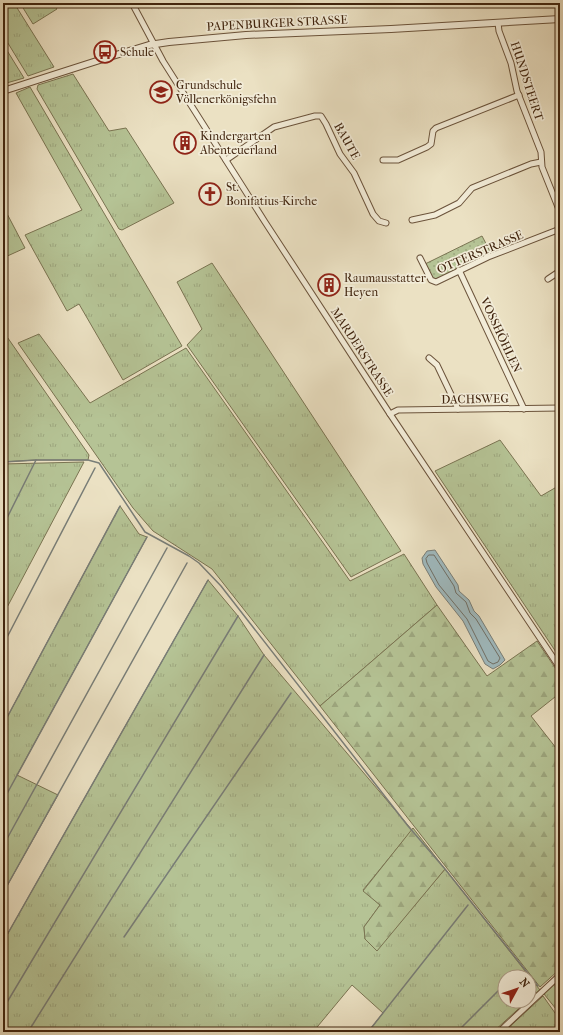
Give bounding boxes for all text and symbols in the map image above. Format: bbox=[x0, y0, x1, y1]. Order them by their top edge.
street label: PAPENBURGER STRASSE bbox=[206, 12, 348, 34]
bus stop icon: Schule bbox=[92, 39, 118, 65]
street label: HUNDSTEERT bbox=[508, 40, 547, 123]
place label: Schule bbox=[120, 45, 154, 59]
place label: Grundschule Völlenerkönigsfehn bbox=[175, 78, 277, 106]
school or university icon: Grundschule Völlenerkönigsfehn bbox=[148, 79, 174, 105]
street label: BAUTE bbox=[331, 120, 363, 162]
place label: Kindergarten Abenteuerland bbox=[199, 129, 278, 157]
building icon: Kindergarten Abenteuerland bbox=[172, 130, 198, 156]
place label: St. Bonifatius-Kirche bbox=[226, 180, 317, 208]
church icon: St. Bonifatius-Kirche bbox=[197, 181, 223, 207]
street label: OTTERSTRASSE bbox=[435, 227, 525, 277]
place label: Raumausstatter Heyen bbox=[344, 271, 427, 299]
building icon: Raumausstatter Heyen bbox=[316, 272, 342, 298]
street label: VOSSHÖHLEN bbox=[477, 294, 525, 375]
street label: MARDERSTRASSE bbox=[328, 305, 396, 399]
street label: DACHSWEG bbox=[441, 391, 509, 407]
north arrow bbox=[497, 969, 537, 1009]
text: N bbox=[517, 976, 532, 991]

